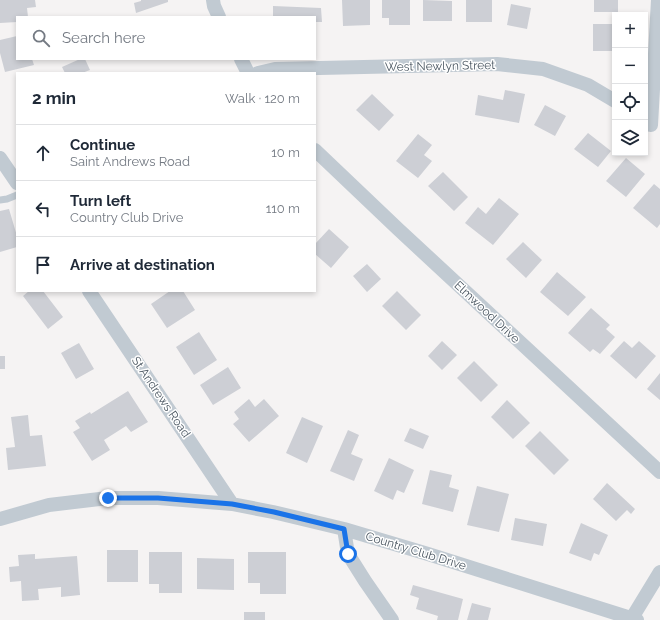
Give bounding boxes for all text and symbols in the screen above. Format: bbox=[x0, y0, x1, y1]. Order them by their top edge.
map controls bbox=[612, 12, 648, 156]
button: + bbox=[612, 12, 648, 48]
search box bbox=[16, 16, 316, 60]
icon: search bbox=[30, 27, 52, 49]
text: Search here bbox=[62, 29, 145, 47]
button: − bbox=[612, 48, 648, 84]
street label: West Newlyn Street bbox=[385, 58, 495, 74]
button: locate bbox=[612, 84, 648, 120]
text: 2 min bbox=[32, 88, 76, 108]
text: Walk · 120 m bbox=[225, 91, 300, 106]
button: layers bbox=[612, 120, 648, 156]
text: Continue bbox=[70, 136, 135, 154]
icon: ahead bbox=[32, 142, 54, 164]
text: 10 m bbox=[271, 145, 300, 160]
text: Saint Andrews Road bbox=[70, 154, 190, 169]
text: Turn left bbox=[70, 192, 131, 210]
icon: left bbox=[32, 198, 54, 220]
text: 110 m bbox=[266, 201, 300, 216]
text: Country Club Drive bbox=[70, 210, 183, 225]
icon: arrive bbox=[32, 254, 54, 276]
text: Arrive at destination bbox=[70, 256, 215, 274]
street label: Elmwood Drive bbox=[451, 278, 523, 346]
street label: St Andrews Road bbox=[129, 354, 193, 440]
route end bbox=[99, 489, 117, 507]
street label: Country Club Drive bbox=[364, 529, 468, 573]
route start bbox=[339, 545, 357, 563]

